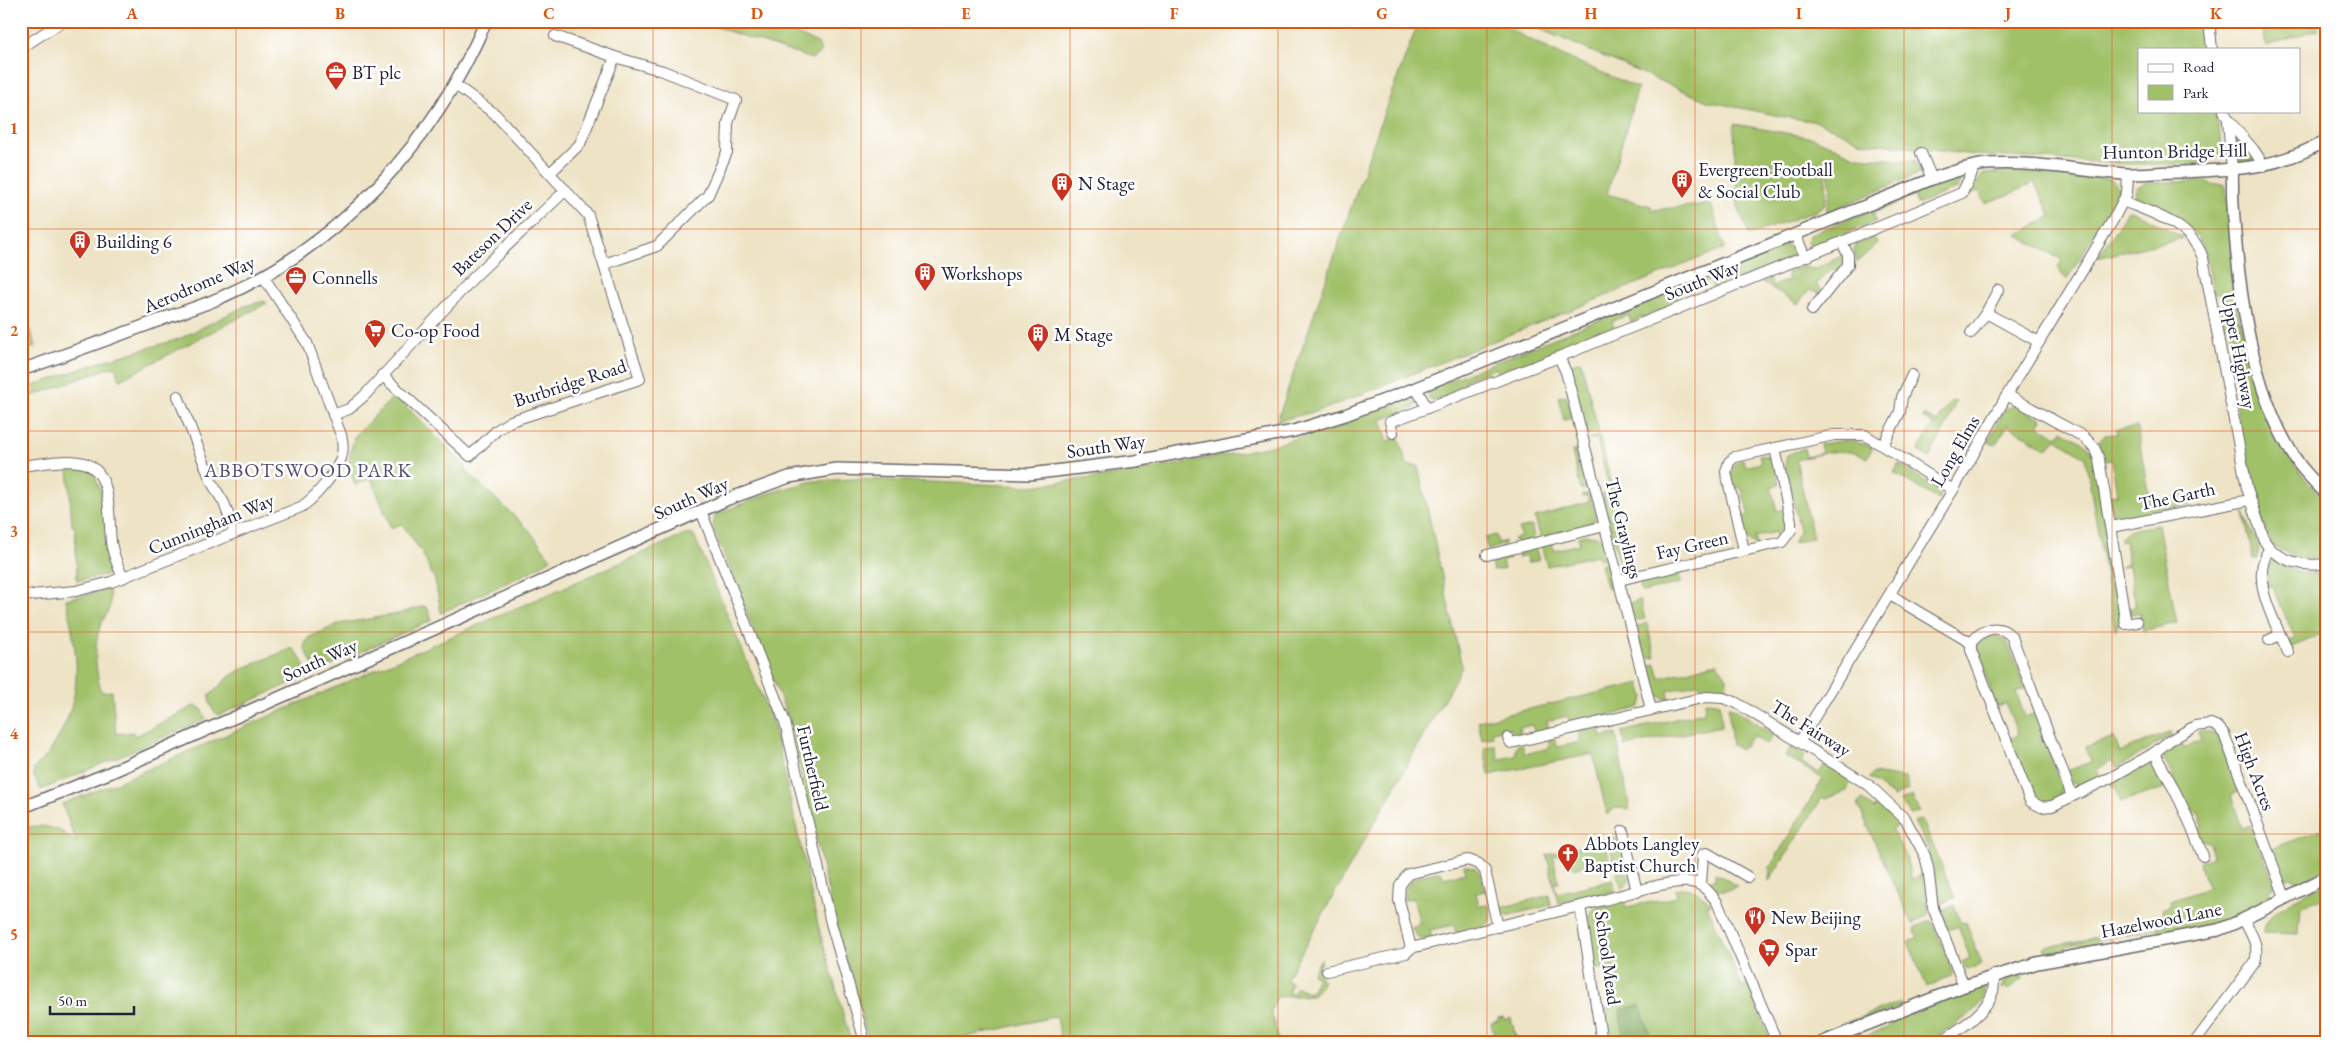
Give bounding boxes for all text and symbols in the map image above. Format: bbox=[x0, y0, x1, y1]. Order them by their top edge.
text: A bbox=[125, 3, 138, 24]
text: B bbox=[335, 3, 345, 24]
text: C bbox=[543, 3, 555, 24]
text: D bbox=[751, 3, 763, 24]
text: E bbox=[961, 3, 971, 24]
text: F bbox=[1170, 3, 1179, 24]
text: G bbox=[1376, 3, 1388, 24]
text: H bbox=[1585, 3, 1598, 24]
text: I bbox=[1796, 3, 1802, 24]
text: J bbox=[2003, 3, 2011, 24]
text: K bbox=[2210, 3, 2223, 24]
legend bbox=[2138, 48, 2300, 112]
text: Road bbox=[2183, 57, 2215, 76]
office icon: BT plc bbox=[324, 60, 348, 91]
place label: BT plc bbox=[352, 60, 401, 85]
text: Park bbox=[2183, 83, 2210, 102]
text: 1 bbox=[10, 118, 18, 139]
street label: Hunton Bridge Hill bbox=[2102, 137, 2248, 165]
place label: Evergreen Football & Social Club bbox=[1698, 157, 1833, 204]
building icon: Evergreen Football & Social Club bbox=[1670, 168, 1694, 199]
building icon: N Stage bbox=[1050, 171, 1074, 202]
place label: N Stage bbox=[1078, 171, 1135, 196]
street label: Bateson Drive bbox=[447, 193, 537, 281]
building icon: Building 6 bbox=[68, 229, 92, 260]
place label: Building 6 bbox=[96, 229, 172, 254]
street label: Aerodrome Way bbox=[138, 249, 259, 319]
street label: South Way bbox=[1661, 253, 1744, 306]
building icon: Workshops bbox=[913, 261, 937, 292]
place label: Workshops bbox=[941, 261, 1023, 286]
office icon: Connells bbox=[284, 265, 308, 296]
place label: Connells bbox=[312, 265, 378, 290]
street label: Upper Highway bbox=[2216, 291, 2263, 412]
supermarket icon: Co-op Food bbox=[363, 318, 387, 349]
place label: Co-op Food bbox=[391, 318, 480, 343]
text: 2 bbox=[10, 320, 19, 341]
building icon: M Stage bbox=[1026, 322, 1050, 353]
place label: M Stage bbox=[1054, 322, 1113, 347]
street label: Burbridge Road bbox=[510, 353, 630, 413]
street label: Long Elms bbox=[1924, 411, 1986, 491]
street label: South Way bbox=[1065, 428, 1148, 464]
district label: ABBOTSWOOD PARK bbox=[203, 457, 412, 483]
street label: South Way bbox=[650, 470, 733, 525]
street label: The Graylings bbox=[1599, 475, 1649, 581]
street label: The Garth bbox=[2137, 476, 2218, 516]
street label: Cunningham Way bbox=[144, 487, 278, 561]
text: 3 bbox=[10, 521, 18, 542]
street label: Fay Green bbox=[1653, 525, 1731, 565]
street label: South Way bbox=[279, 632, 362, 687]
street label: The Fairway bbox=[1766, 694, 1856, 763]
text: 4 bbox=[10, 723, 19, 744]
street label: Furtherfield bbox=[791, 723, 835, 814]
street label: High Acres bbox=[2229, 728, 2281, 814]
place label: Abbots Langley Baptist Church bbox=[1583, 831, 1700, 878]
church icon: Abbots Langley Baptist Church bbox=[1556, 842, 1580, 873]
street label: Hazelwood Lane bbox=[2098, 896, 2224, 944]
restaurant icon: New Beijing bbox=[1743, 905, 1767, 936]
place label: New Beijing bbox=[1771, 905, 1861, 930]
street label: School Mead bbox=[1589, 909, 1627, 1007]
text: 5 bbox=[10, 924, 18, 945]
supermarket icon: Spar bbox=[1757, 937, 1781, 968]
place label: Spar bbox=[1785, 937, 1818, 962]
scale bar bbox=[50, 983, 134, 1015]
text: 50 m bbox=[58, 991, 87, 1010]

